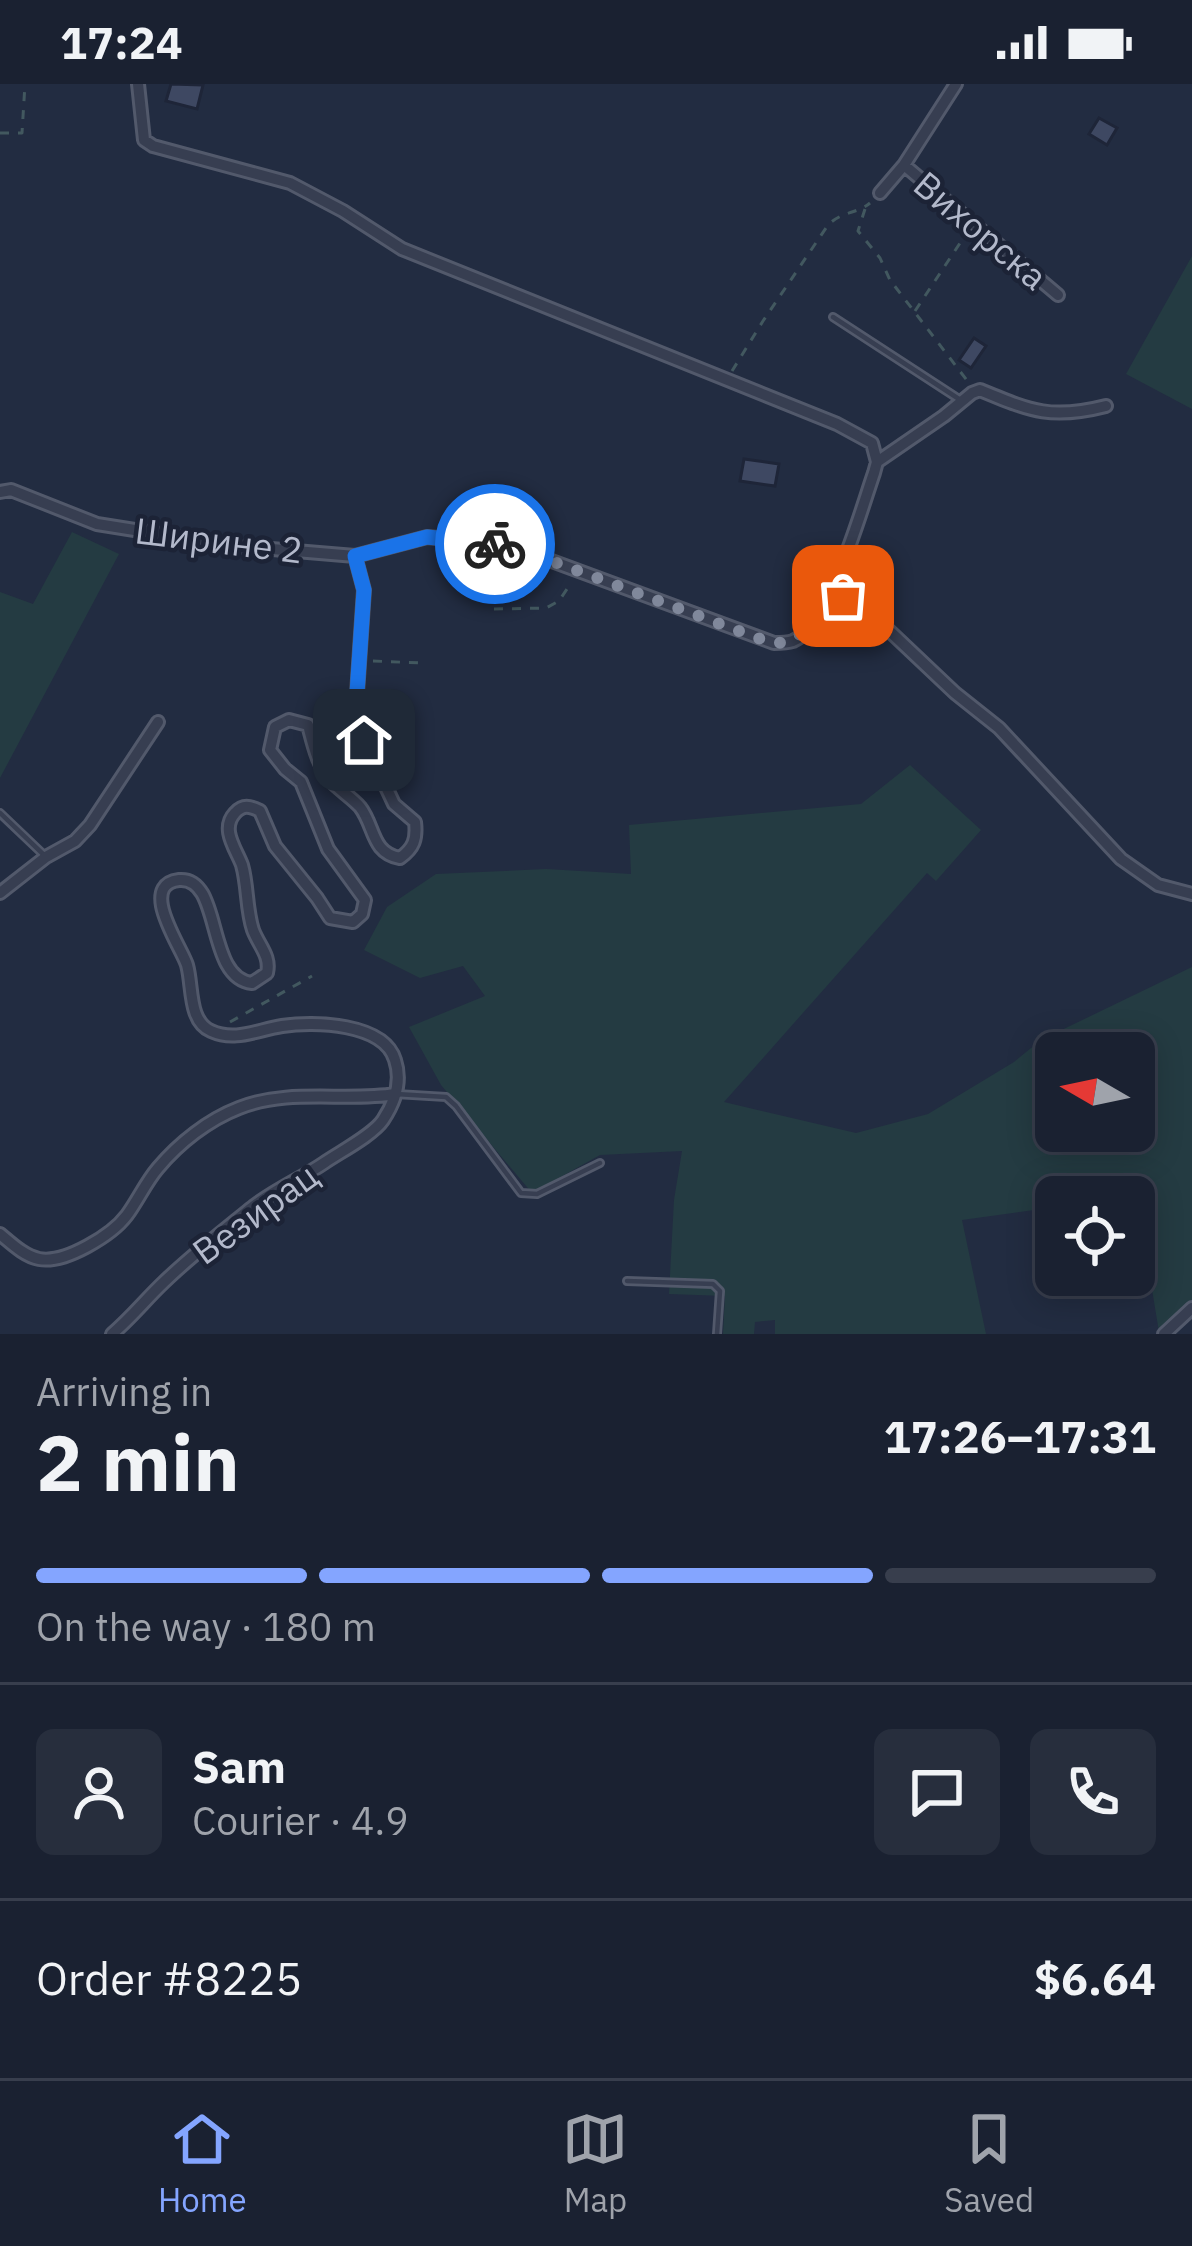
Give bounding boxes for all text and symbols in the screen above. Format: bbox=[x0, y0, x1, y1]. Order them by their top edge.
text: 17:24 bbox=[60, 13, 183, 71]
street label: Вихорска bbox=[904, 160, 1058, 300]
courier bbox=[435, 484, 555, 604]
street label: Ширине 2 bbox=[132, 506, 306, 574]
icon: bike bbox=[462, 511, 528, 577]
pin bbox=[792, 545, 894, 647]
icon: bag bbox=[810, 563, 876, 629]
pin bbox=[313, 689, 415, 791]
icon: home bbox=[331, 707, 397, 773]
north arrow bbox=[1035, 1032, 1155, 1152]
map controls bbox=[1035, 1032, 1155, 1296]
street label: Везирац bbox=[183, 1152, 327, 1274]
button: locate bbox=[1035, 1176, 1155, 1296]
text: Arriving in bbox=[36, 1366, 212, 1417]
text: 17:26–17:31 bbox=[884, 1407, 1156, 1465]
text: 2 min bbox=[36, 1411, 240, 1512]
text: On the way · 180 m bbox=[36, 1601, 376, 1652]
button: person bbox=[36, 1729, 162, 1855]
button: chat bbox=[874, 1729, 1000, 1855]
button: phone bbox=[1030, 1729, 1156, 1855]
text: Sam bbox=[192, 1737, 286, 1795]
text: Courier · 4.9 bbox=[192, 1795, 409, 1846]
text: Order #8225 bbox=[36, 1949, 302, 2007]
text: $6.64 bbox=[1034, 1949, 1156, 2007]
tab: Home bbox=[158, 2106, 247, 2221]
tab: Map bbox=[562, 2106, 628, 2221]
tab: Saved bbox=[944, 2106, 1034, 2221]

